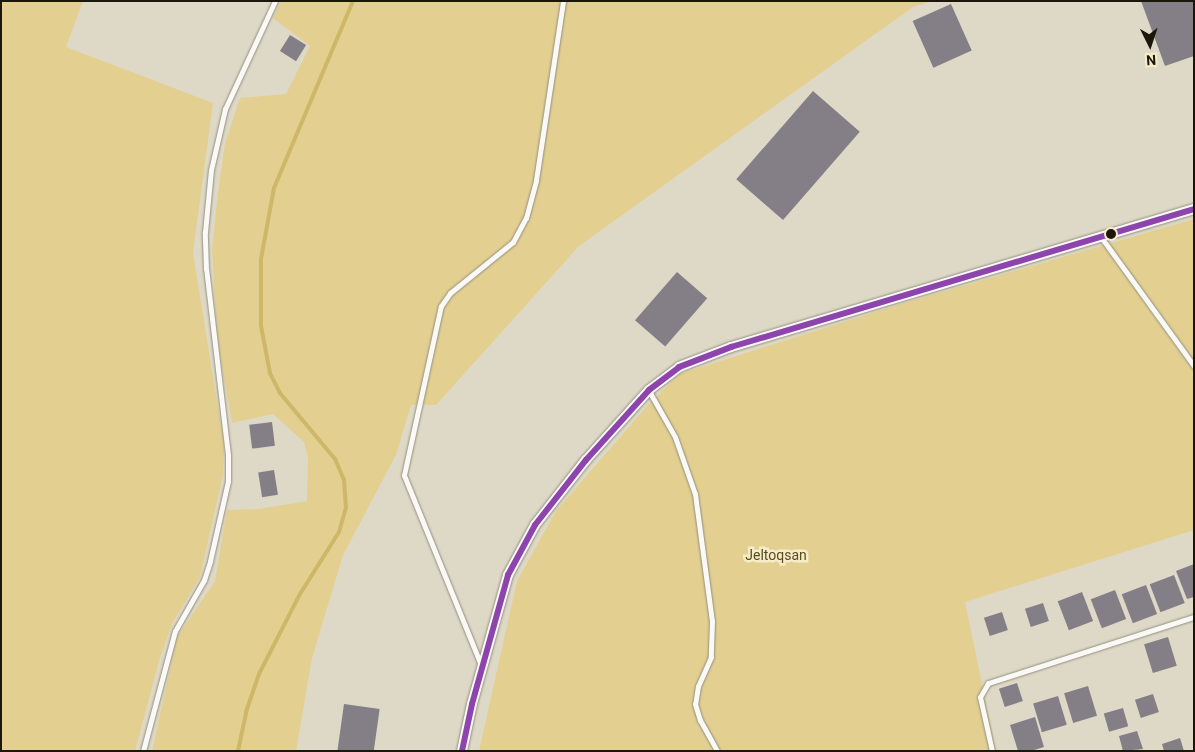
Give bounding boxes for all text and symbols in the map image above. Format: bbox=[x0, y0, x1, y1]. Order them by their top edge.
north arrow bbox=[1125, 20, 1175, 70]
text: N bbox=[1146, 52, 1157, 68]
unlabelled marker bbox=[1106, 229, 1116, 239]
park label: Jeltoqsan bbox=[745, 547, 807, 563]

